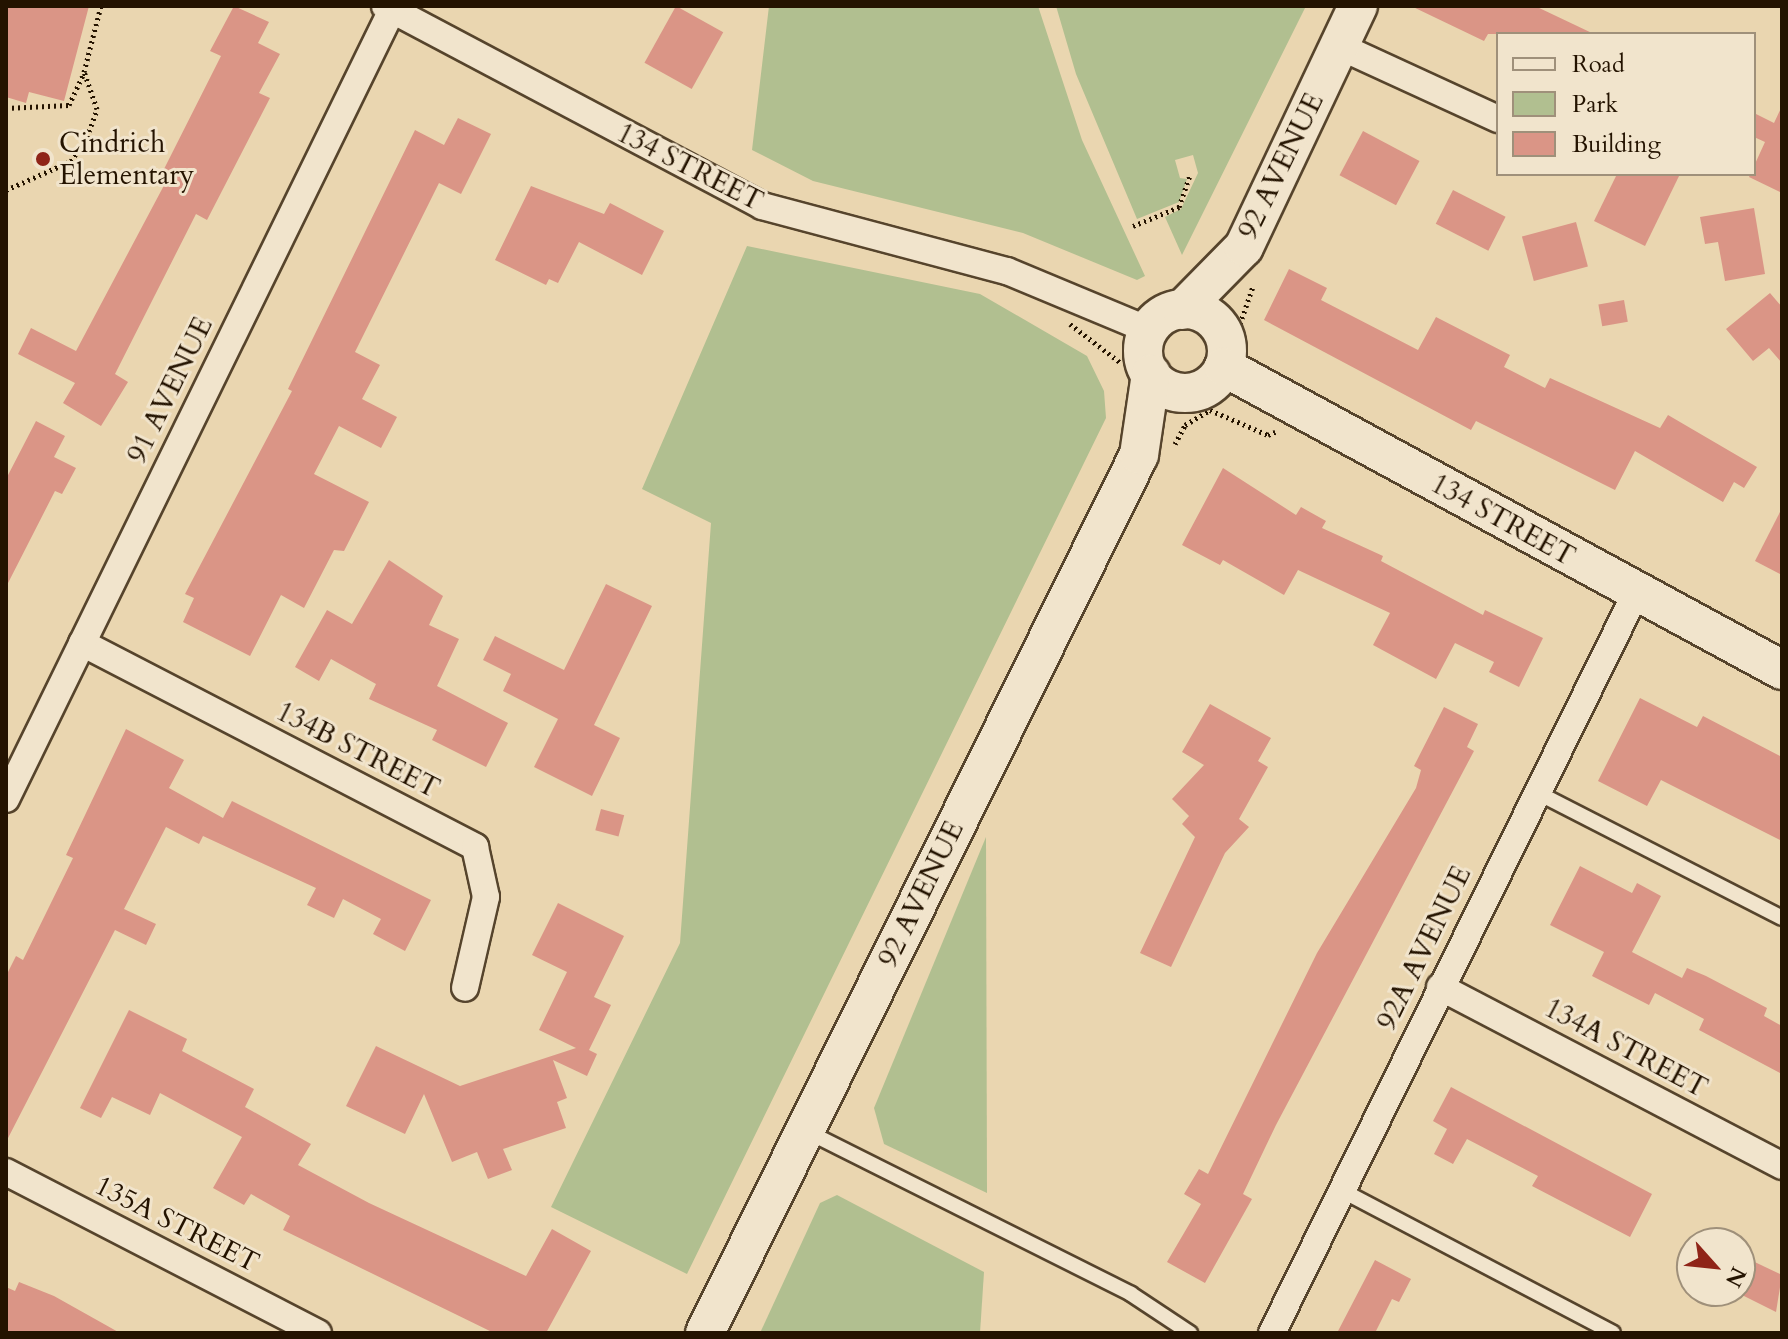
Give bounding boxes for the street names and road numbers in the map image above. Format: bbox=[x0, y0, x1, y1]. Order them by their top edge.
street label: 92 AVENUE bbox=[1231, 88, 1331, 244]
street label: 134 STREET bbox=[611, 116, 769, 218]
street label: 91 AVENUE bbox=[120, 312, 220, 468]
street label: 134 STREET bbox=[1425, 467, 1581, 573]
street label: 134B STREET bbox=[271, 694, 445, 806]
street label: 92 AVENUE bbox=[871, 816, 971, 972]
street label: 92A AVENUE bbox=[1370, 861, 1478, 1035]
street label: 134A STREET bbox=[1539, 991, 1713, 1105]
street label: 135A STREET bbox=[89, 1168, 265, 1280]

